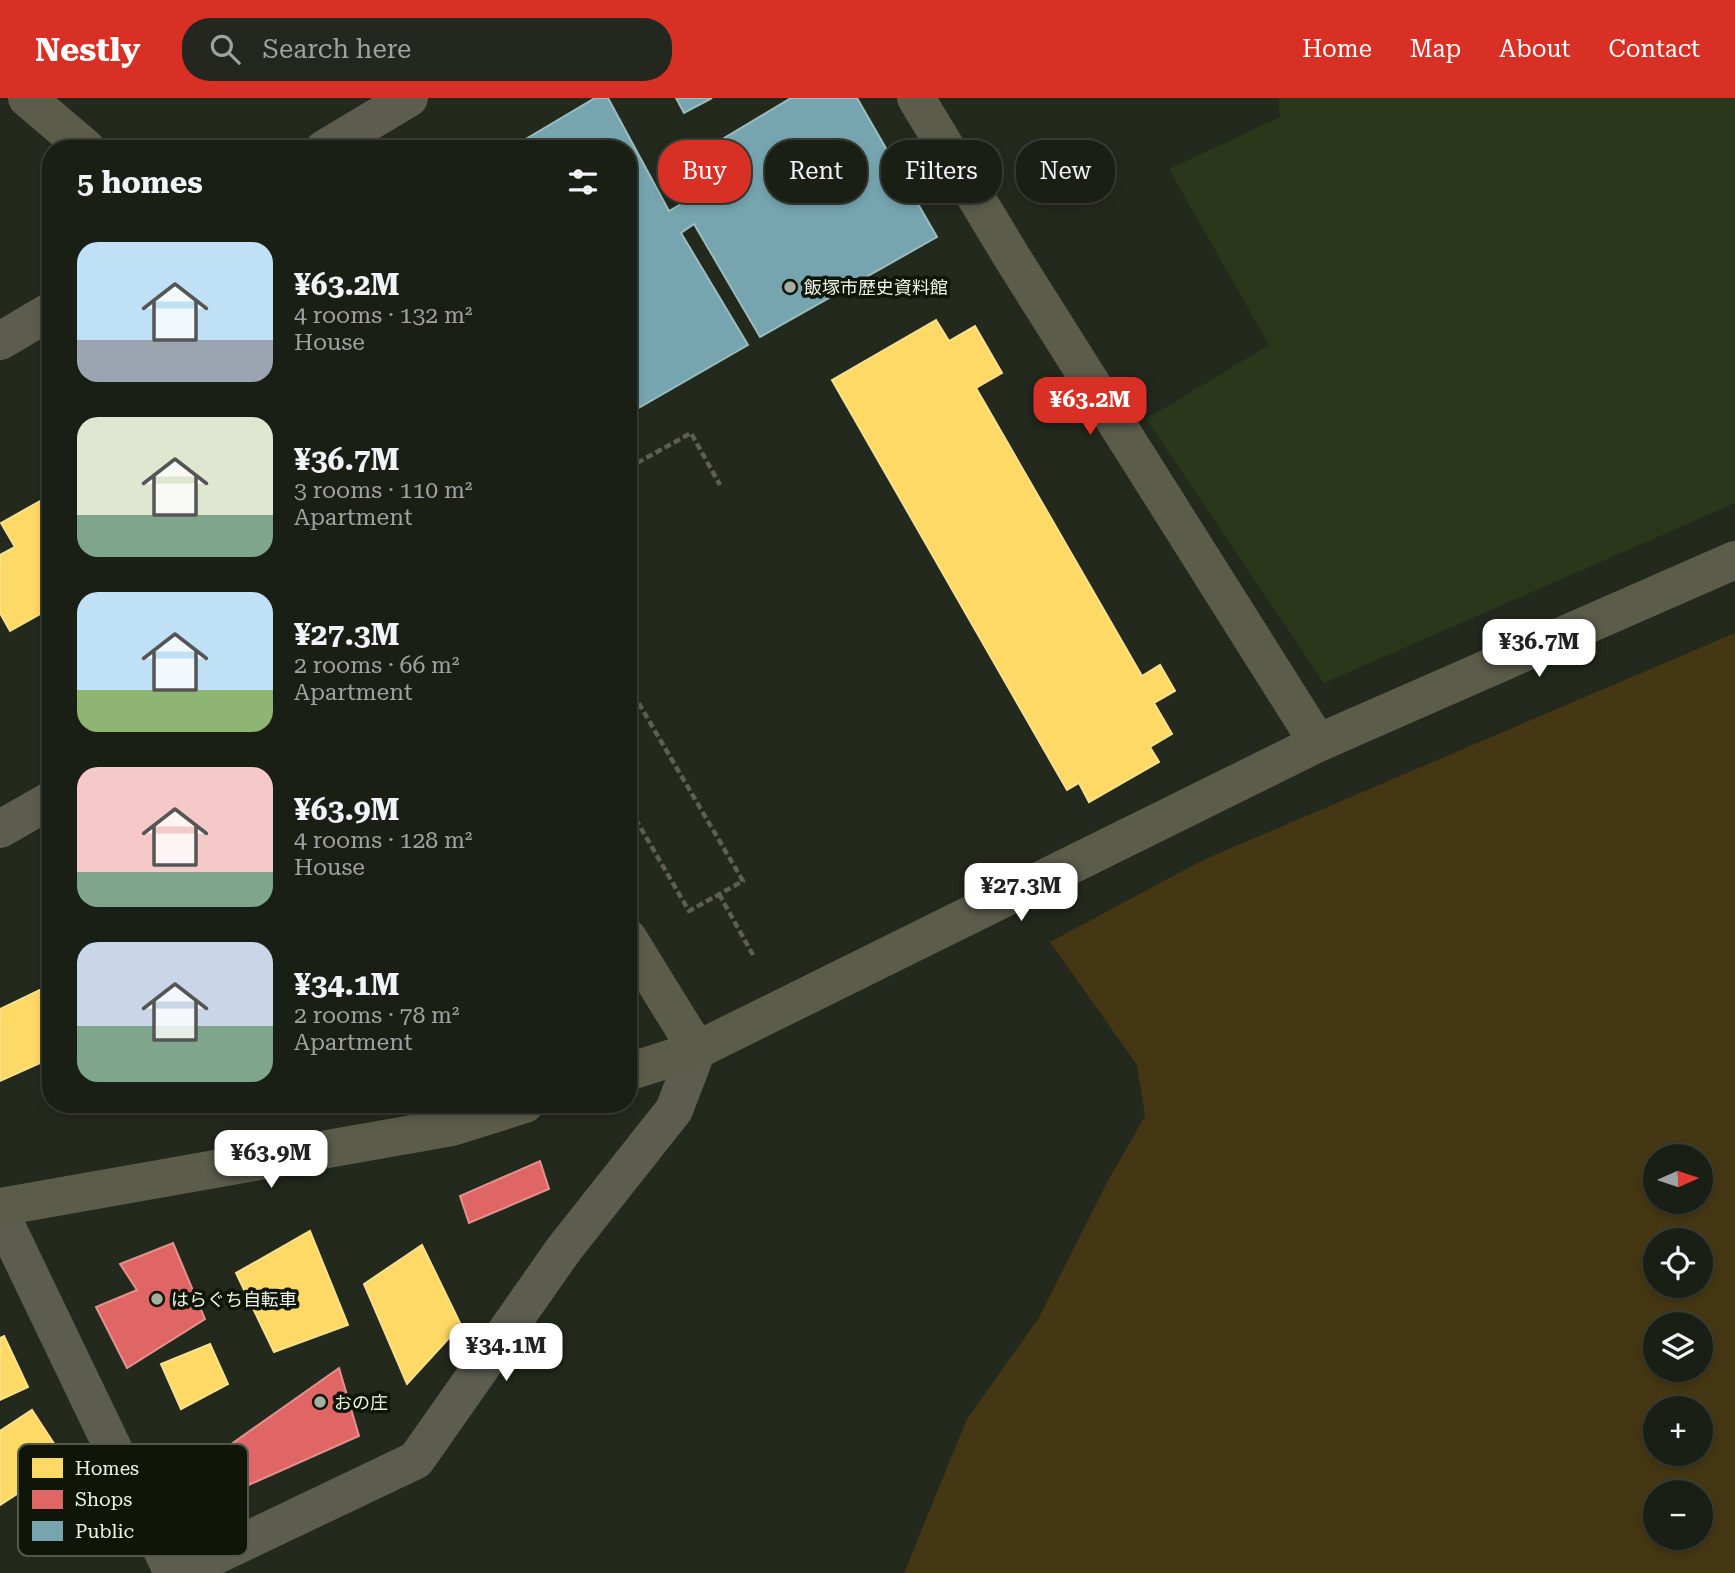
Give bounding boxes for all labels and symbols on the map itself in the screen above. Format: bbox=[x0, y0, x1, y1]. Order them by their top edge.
place label: 飯塚市歴史資料館 bbox=[804, 277, 948, 298]
marker: 飯塚市歴史資料館 bbox=[782, 279, 798, 295]
pin: ¥63.2M bbox=[1033, 378, 1147, 437]
pin: ¥36.7M bbox=[1482, 620, 1596, 679]
pin: ¥27.3M bbox=[964, 864, 1078, 923]
pin: ¥63.9M bbox=[214, 1130, 328, 1190]
north arrow bbox=[1643, 1144, 1713, 1214]
place label: はらぐち自転車 bbox=[171, 1289, 297, 1310]
marker: はらぐち自転車 bbox=[149, 1291, 165, 1307]
pin: ¥34.1M bbox=[449, 1324, 563, 1383]
place label: おの庄 bbox=[334, 1392, 388, 1413]
marker: おの庄 bbox=[312, 1394, 328, 1410]
legend bbox=[18, 1444, 248, 1556]
text: Homes bbox=[75, 1457, 139, 1480]
text: Shops bbox=[75, 1488, 132, 1511]
text: Public bbox=[75, 1520, 134, 1543]

